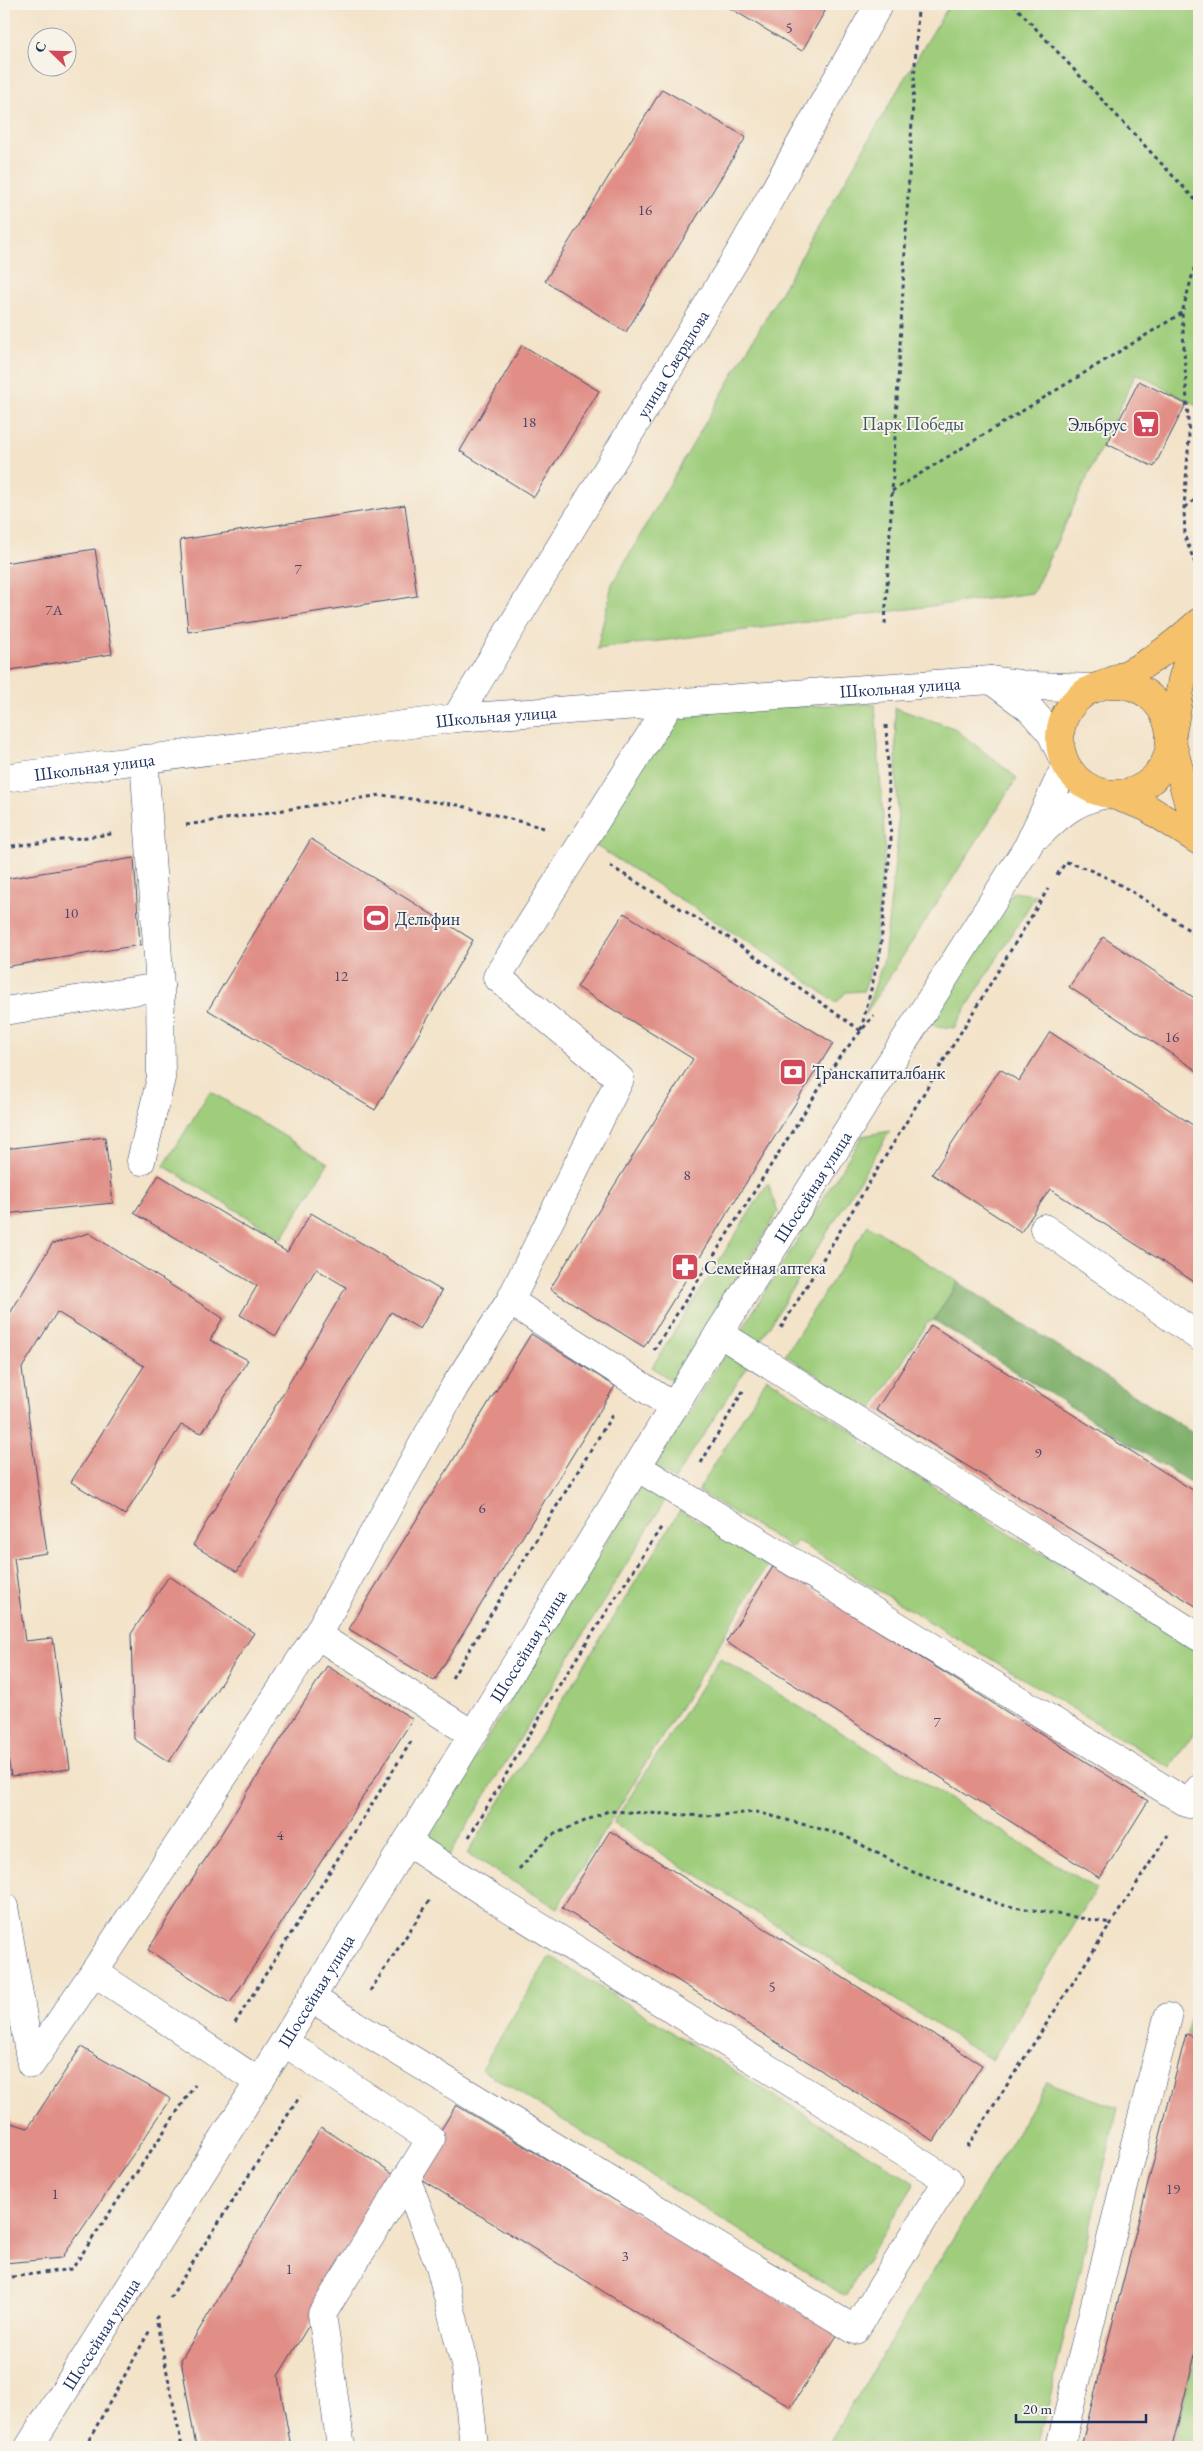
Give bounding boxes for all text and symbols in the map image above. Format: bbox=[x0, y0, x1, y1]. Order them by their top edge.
house number: 5 bbox=[785, 18, 793, 37]
north arrow bbox=[28, 28, 78, 78]
text: С bbox=[30, 39, 50, 55]
house number: 16 bbox=[638, 200, 652, 219]
street label: улица Свердлова bbox=[630, 304, 714, 422]
supermarket icon: Эльбрус bbox=[1131, 409, 1161, 439]
house number: 18 bbox=[522, 412, 536, 431]
park label: Парк Победы bbox=[862, 412, 964, 435]
place label: Эльбрус bbox=[1068, 413, 1127, 436]
house number: 7 bbox=[294, 559, 302, 578]
house number: 7А bbox=[45, 600, 63, 619]
street label: Школьная улица bbox=[839, 671, 962, 702]
street label: Школьная улица bbox=[434, 699, 558, 732]
street label: Школьная улица bbox=[33, 747, 157, 785]
house number: 10 bbox=[64, 903, 78, 922]
sports icon: Дельфин bbox=[361, 903, 391, 933]
place label: Дельфин bbox=[395, 907, 460, 930]
house number: 12 bbox=[334, 966, 349, 985]
house number: 16 bbox=[1165, 1027, 1179, 1046]
bank icon: Транскапиталбанк bbox=[778, 1057, 808, 1087]
place label: Транскапиталбанк bbox=[812, 1061, 946, 1084]
street label: Шоссейная улица bbox=[768, 1125, 857, 1247]
house number: 8 bbox=[683, 1165, 691, 1184]
pharmacy icon: Семейная аптека bbox=[670, 1252, 700, 1282]
place label: Семейная аптека bbox=[704, 1256, 827, 1279]
house number: 9 bbox=[1034, 1443, 1042, 1462]
house number: 6 bbox=[478, 1498, 486, 1517]
street label: Шоссейная улица bbox=[484, 1584, 571, 1706]
house number: 7 bbox=[933, 1712, 941, 1731]
house number: 4 bbox=[276, 1825, 284, 1844]
street label: Шоссейная улица bbox=[272, 1929, 359, 2051]
house number: 5 bbox=[768, 1977, 776, 1996]
house number: 19 bbox=[1166, 2179, 1180, 2198]
house number: 1 bbox=[51, 2184, 59, 2203]
house number: 3 bbox=[621, 2246, 629, 2265]
house number: 1 bbox=[285, 2259, 293, 2278]
street label: Шоссейная улица bbox=[56, 2272, 145, 2394]
scale bar bbox=[1016, 2391, 1146, 2423]
text: 20 m bbox=[1023, 2399, 1052, 2418]

